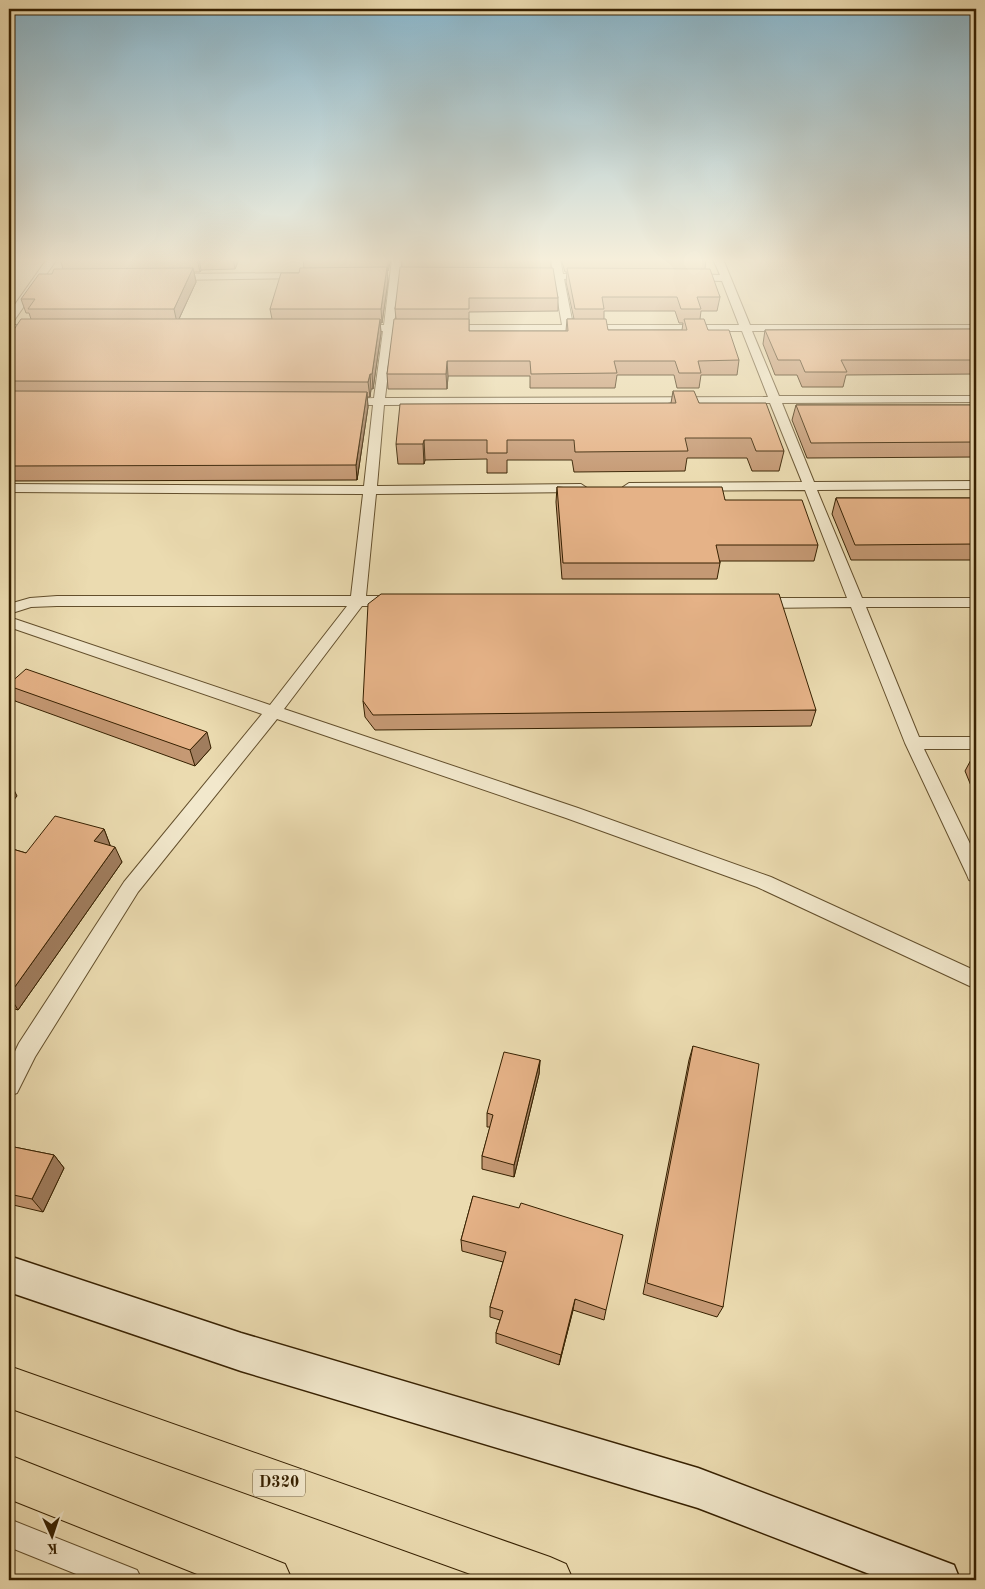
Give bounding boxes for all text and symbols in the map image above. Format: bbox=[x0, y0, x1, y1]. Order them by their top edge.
road number: D320 bbox=[253, 1470, 305, 1496]
north arrow bbox=[28, 1512, 78, 1562]
text: K bbox=[47, 1541, 58, 1555]

